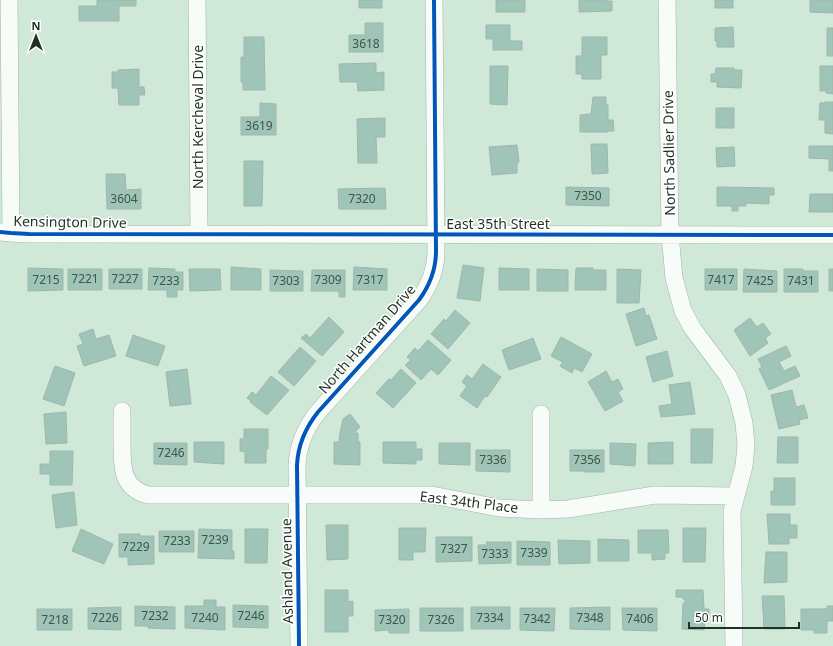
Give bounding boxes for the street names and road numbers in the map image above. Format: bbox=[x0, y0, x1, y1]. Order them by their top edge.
street label: North Kercheval Drive bbox=[188, 45, 207, 189]
street label: North Sadlier Drive bbox=[658, 90, 679, 216]
street label: Kensington Drive bbox=[13, 211, 127, 232]
street label: East 35th Street bbox=[446, 214, 550, 233]
street label: North Hartman Drive bbox=[314, 280, 420, 397]
street label: East 34th Place bbox=[419, 486, 519, 517]
street label: Ashland Avenue bbox=[276, 518, 297, 624]

